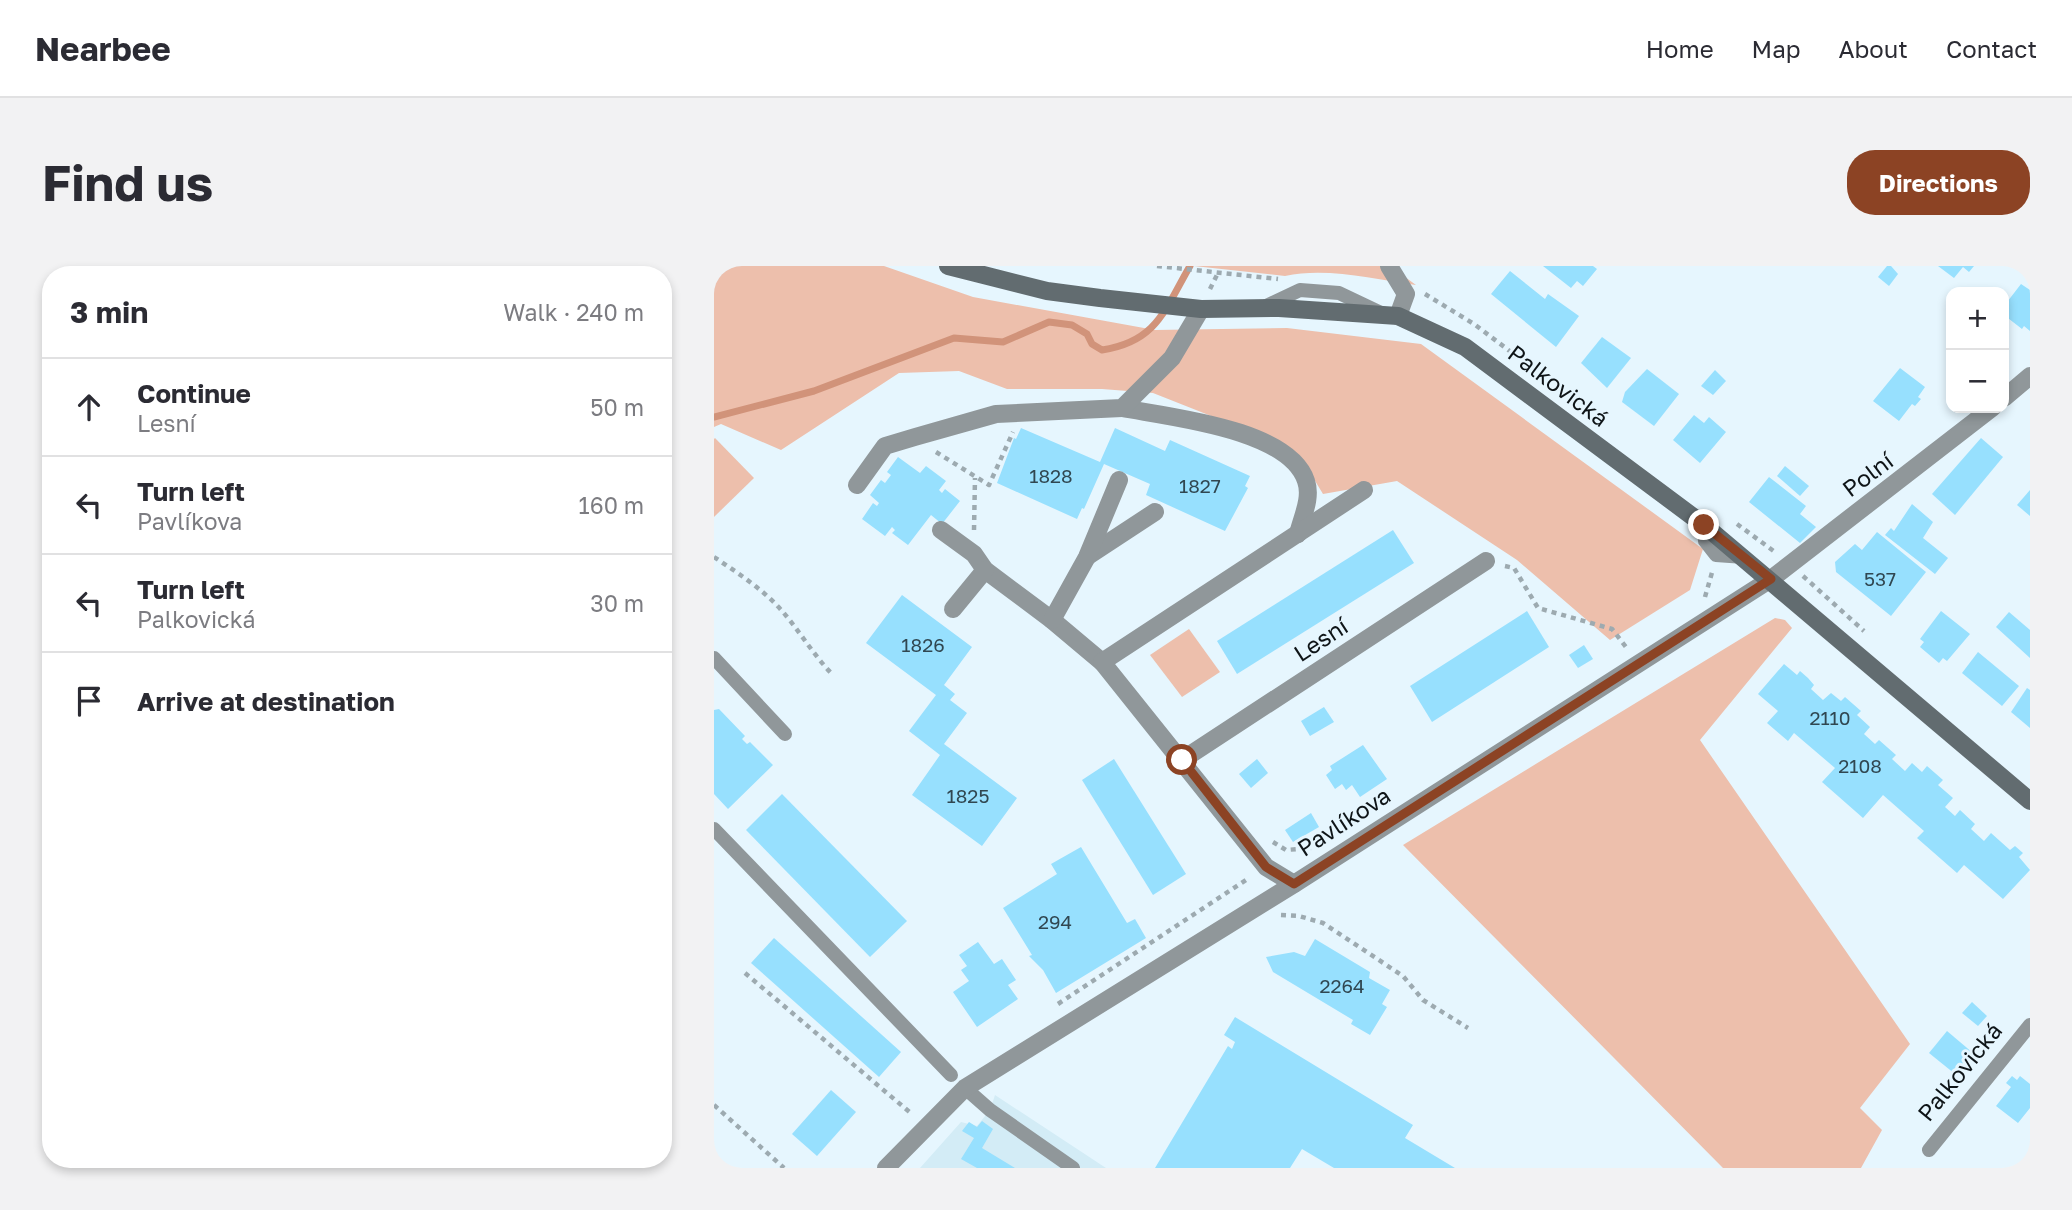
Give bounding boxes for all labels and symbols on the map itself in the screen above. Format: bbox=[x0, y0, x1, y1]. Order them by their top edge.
street label: Palkovická bbox=[1503, 338, 1614, 432]
street label: Polní bbox=[1836, 445, 1900, 502]
house number: 1828 bbox=[1029, 464, 1073, 487]
house number: 1827 bbox=[1179, 474, 1221, 497]
route end bbox=[1688, 509, 1719, 540]
house number: 537 bbox=[1864, 567, 1896, 590]
street label: Lesní bbox=[1288, 610, 1354, 667]
house number: 1826 bbox=[901, 633, 945, 656]
house number: 2110 bbox=[1809, 706, 1851, 729]
route start bbox=[1166, 744, 1197, 775]
house number: 2108 bbox=[1838, 754, 1882, 777]
street label: Pavlíkova bbox=[1292, 781, 1395, 862]
house number: 1825 bbox=[947, 784, 989, 807]
house number: 294 bbox=[1038, 910, 1072, 933]
house number: 2264 bbox=[1319, 974, 1365, 997]
street label: Palkovická bbox=[1911, 1017, 2007, 1126]

